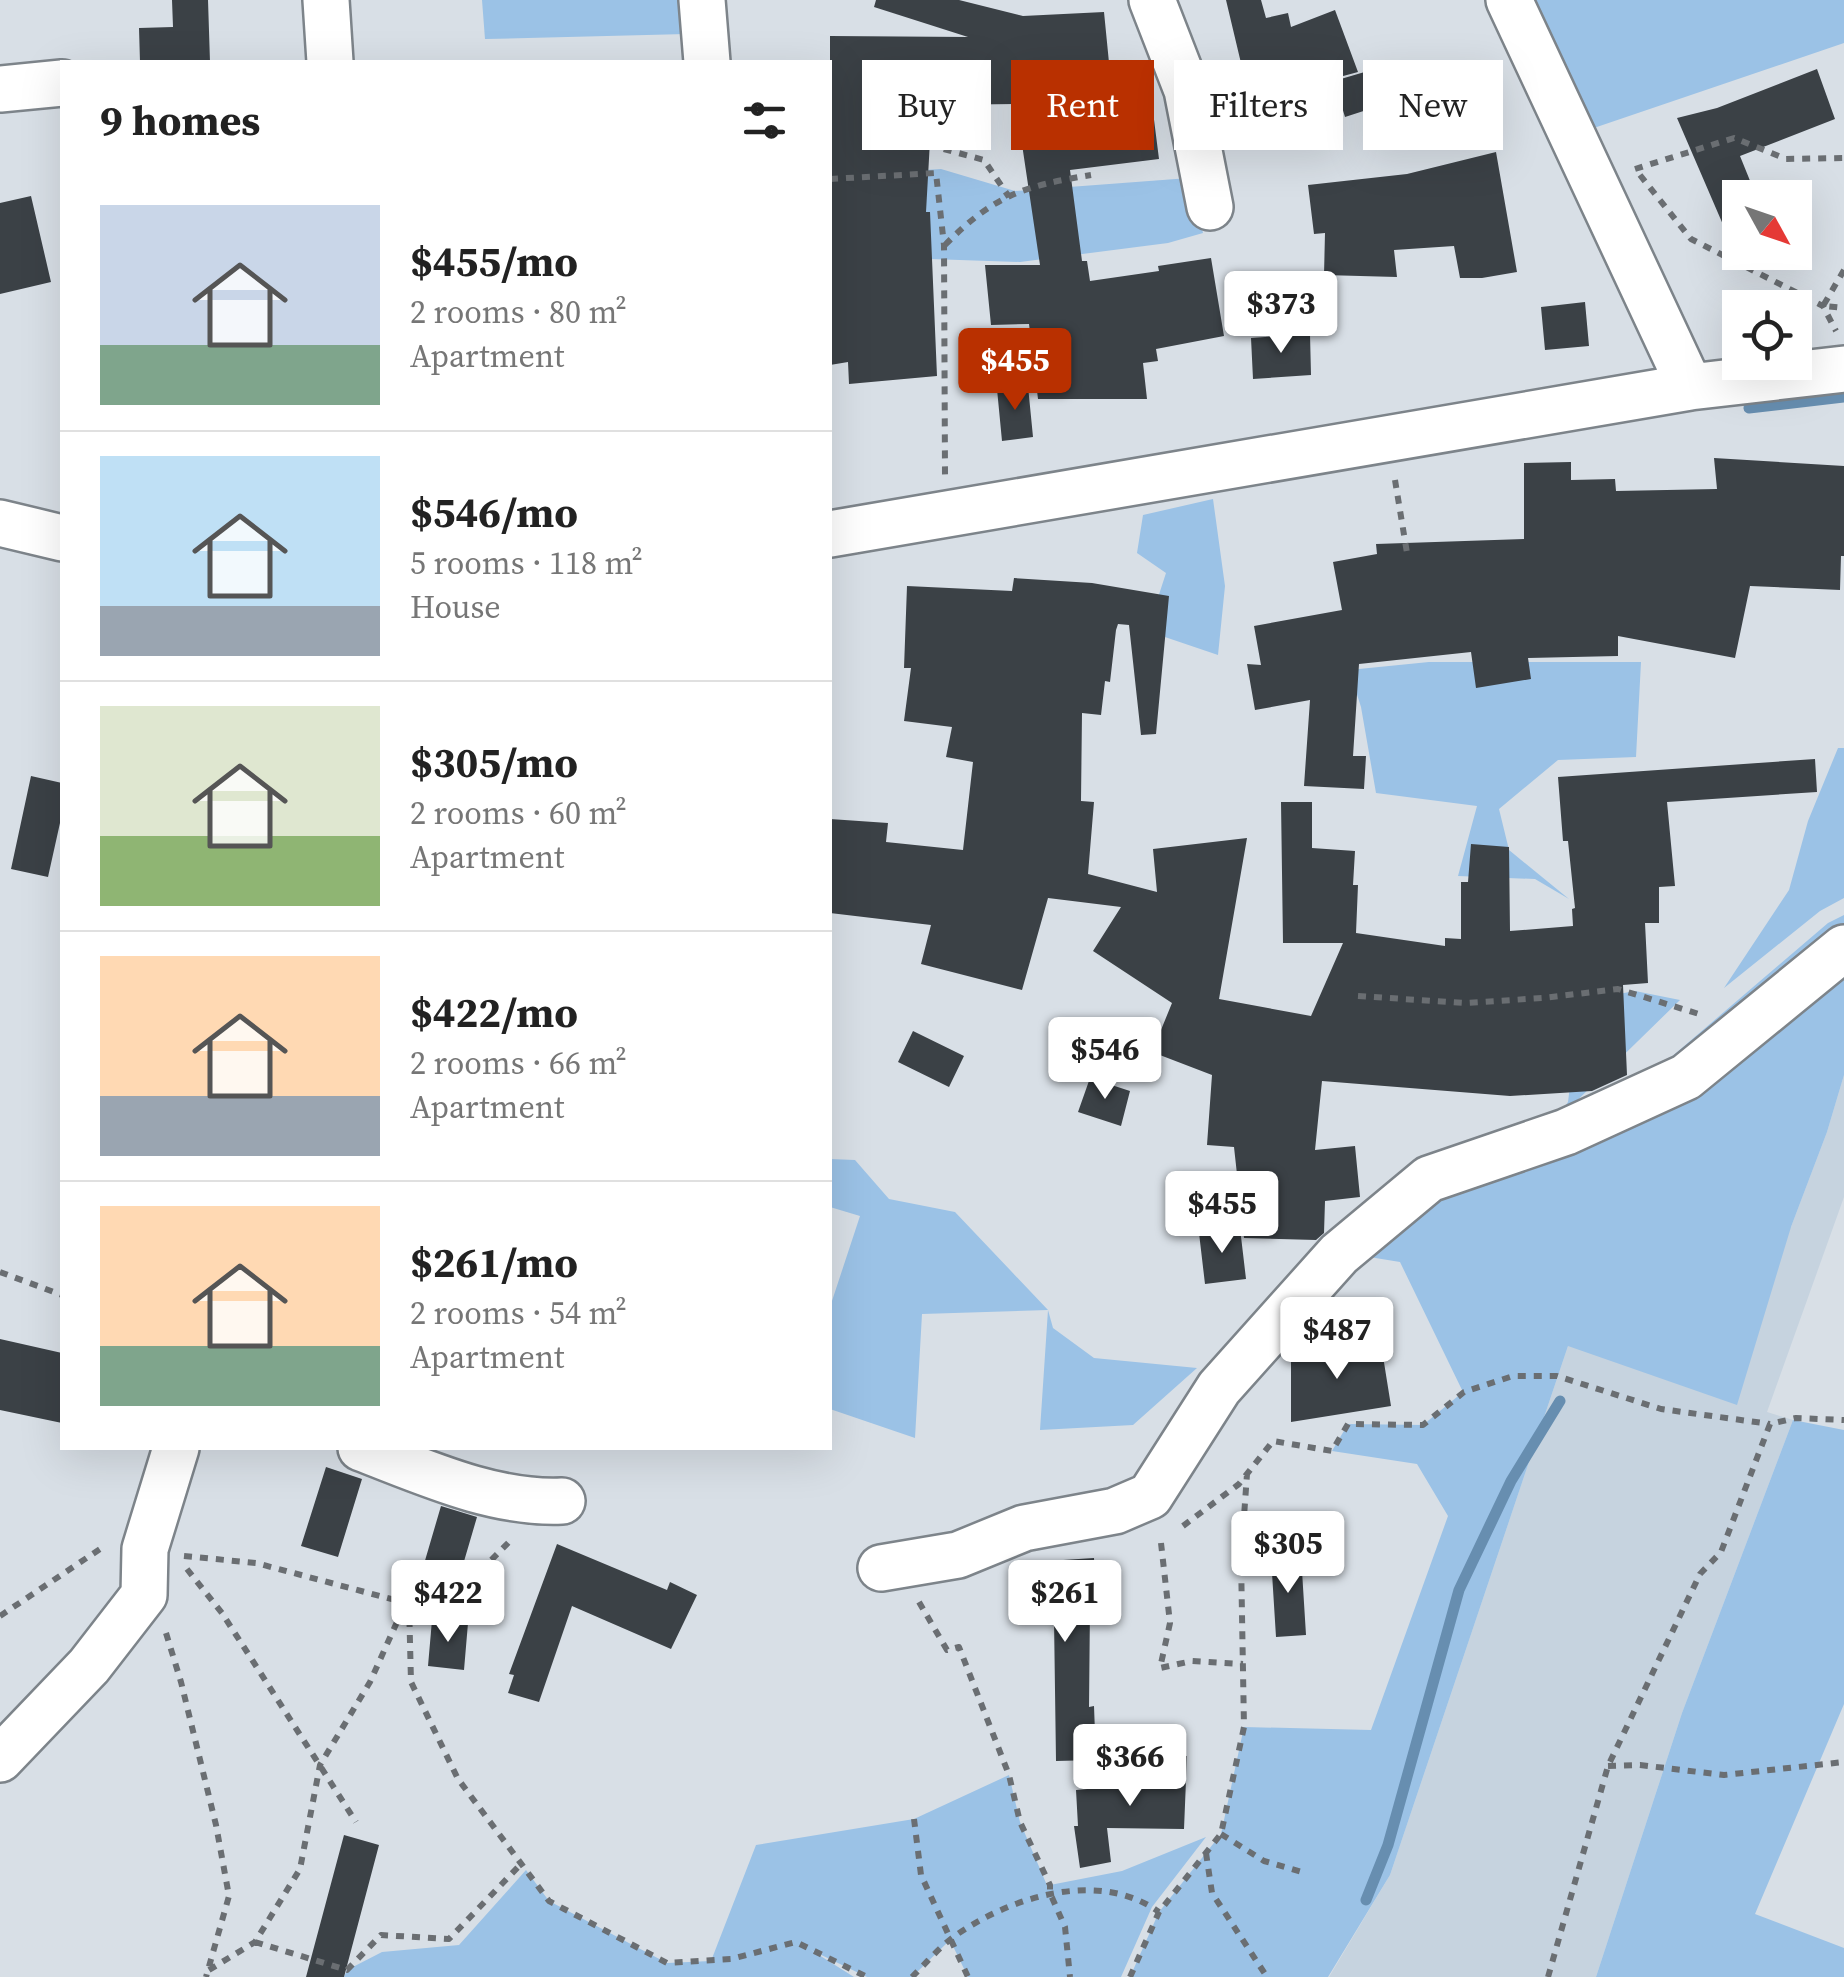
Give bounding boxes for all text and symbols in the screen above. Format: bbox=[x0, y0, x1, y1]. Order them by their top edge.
chip: Buy bbox=[862, 60, 991, 150]
chip: Rent bbox=[1011, 60, 1154, 150]
chip: Filters bbox=[1174, 60, 1343, 150]
chip: New bbox=[1363, 60, 1503, 150]
text: 9 homes bbox=[100, 91, 260, 149]
icon: filters bbox=[737, 93, 792, 148]
north arrow bbox=[1722, 180, 1812, 270]
map controls bbox=[1722, 180, 1812, 380]
text: $455/mo bbox=[410, 232, 578, 290]
icon: home bbox=[180, 245, 300, 365]
pin: $373 bbox=[1222, 271, 1340, 356]
text: $373 bbox=[1246, 281, 1316, 325]
text: 2 rooms · 80 m² bbox=[410, 290, 627, 334]
button: locate bbox=[1722, 290, 1812, 380]
pin: $455 bbox=[956, 328, 1074, 413]
text: Apartment bbox=[410, 334, 564, 378]
text: $455 bbox=[980, 338, 1050, 382]
text: $546/mo bbox=[410, 483, 578, 541]
icon: home bbox=[180, 496, 300, 616]
text: 5 rooms · 118 m² bbox=[410, 541, 643, 585]
text: House bbox=[410, 585, 501, 629]
text: $305/mo bbox=[410, 733, 578, 791]
icon: home bbox=[180, 746, 300, 866]
text: 2 rooms · 60 m² bbox=[410, 791, 627, 835]
text: Apartment bbox=[410, 835, 564, 879]
text: $422/mo bbox=[410, 983, 578, 1041]
icon: home bbox=[180, 996, 300, 1116]
pin: $546 bbox=[1046, 1017, 1164, 1102]
text: $546 bbox=[1070, 1027, 1140, 1071]
text: 2 rooms · 66 m² bbox=[410, 1041, 627, 1085]
text: Apartment bbox=[410, 1085, 564, 1129]
pin: $455 bbox=[1163, 1171, 1281, 1256]
text: $455 bbox=[1187, 1181, 1257, 1225]
text: $261/mo bbox=[410, 1233, 578, 1291]
icon: home bbox=[180, 1246, 300, 1366]
text: 2 rooms · 54 m² bbox=[410, 1291, 627, 1335]
pin: $487 bbox=[1278, 1297, 1396, 1382]
text: $487 bbox=[1302, 1307, 1372, 1351]
text: Apartment bbox=[410, 1335, 564, 1379]
pin: $305 bbox=[1229, 1511, 1347, 1596]
text: $305 bbox=[1253, 1521, 1323, 1565]
pin: $422 bbox=[389, 1560, 507, 1645]
pin: $261 bbox=[1006, 1560, 1124, 1645]
text: $422 bbox=[413, 1570, 483, 1614]
text: $261 bbox=[1030, 1570, 1100, 1614]
pin: $366 bbox=[1071, 1724, 1189, 1809]
text: $366 bbox=[1095, 1734, 1165, 1778]

